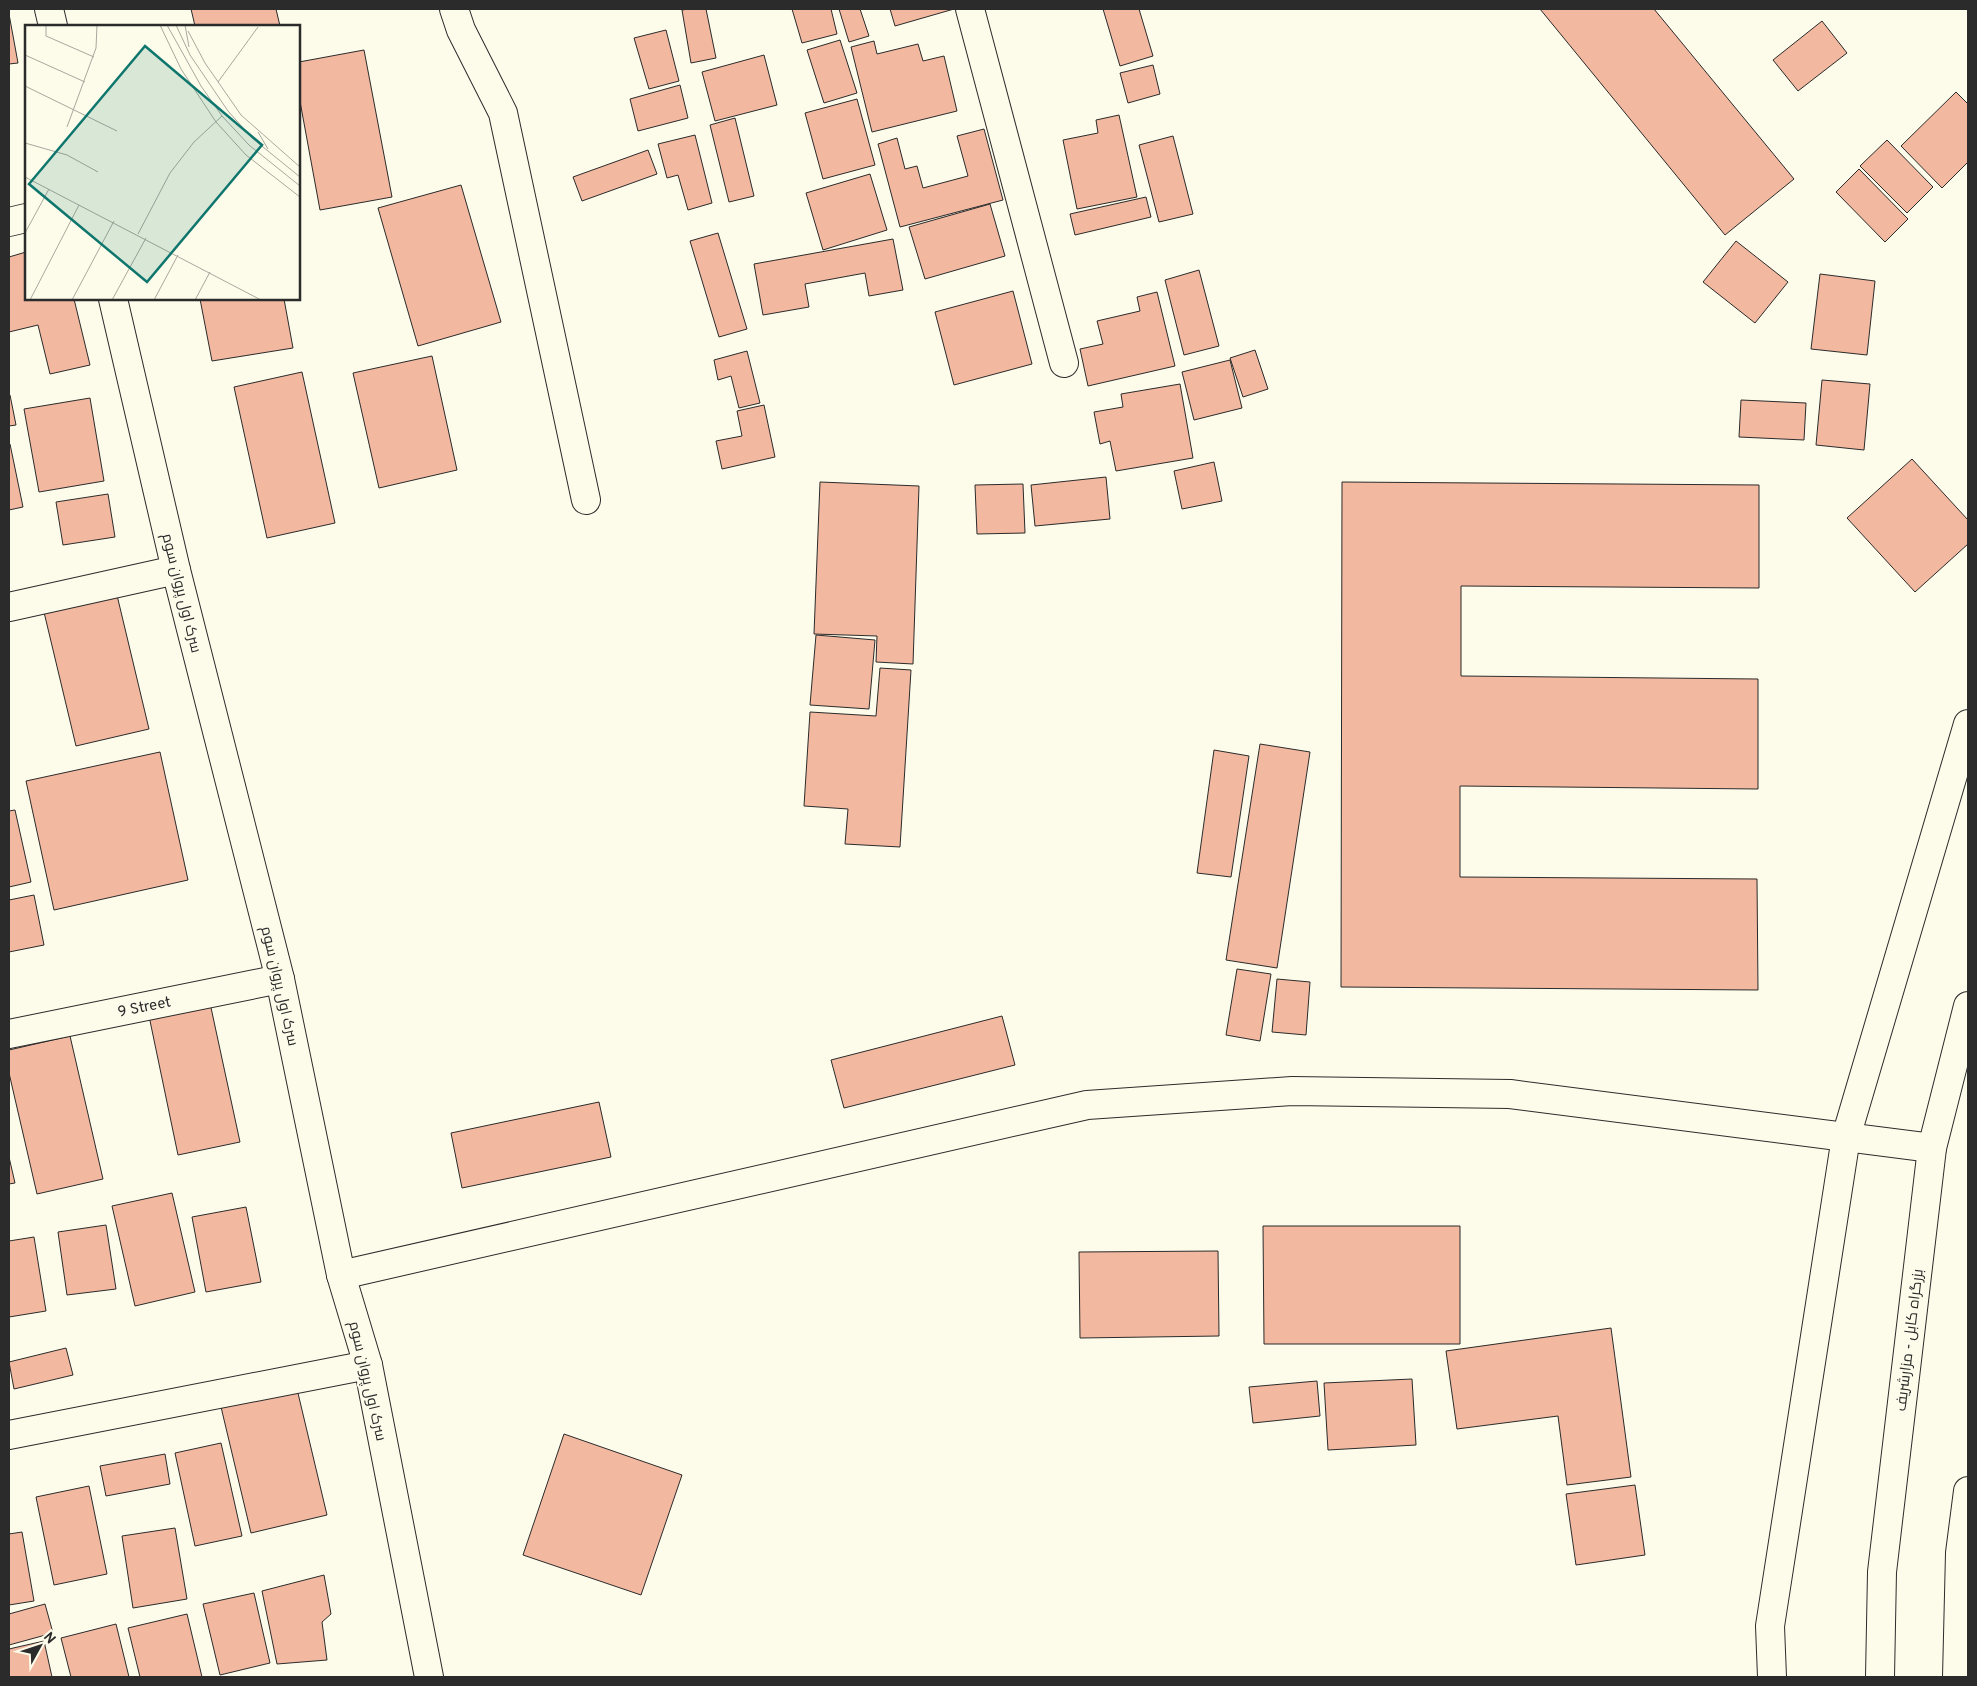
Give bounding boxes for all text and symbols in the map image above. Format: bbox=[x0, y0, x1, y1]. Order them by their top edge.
inset map bbox=[25, 25, 300, 300]
street label: سرک اول پروان سوم bbox=[157, 532, 205, 655]
street label: سرک اول پروان سوم bbox=[256, 925, 302, 1048]
street label: 9 Street bbox=[116, 993, 173, 1023]
street label: بزرگراه کابل - مزارشریف bbox=[1892, 1268, 1929, 1412]
street label: سرک اول پروان سوم bbox=[344, 1320, 390, 1443]
north arrow bbox=[15, 1621, 65, 1671]
text: N bbox=[39, 1629, 59, 1648]

